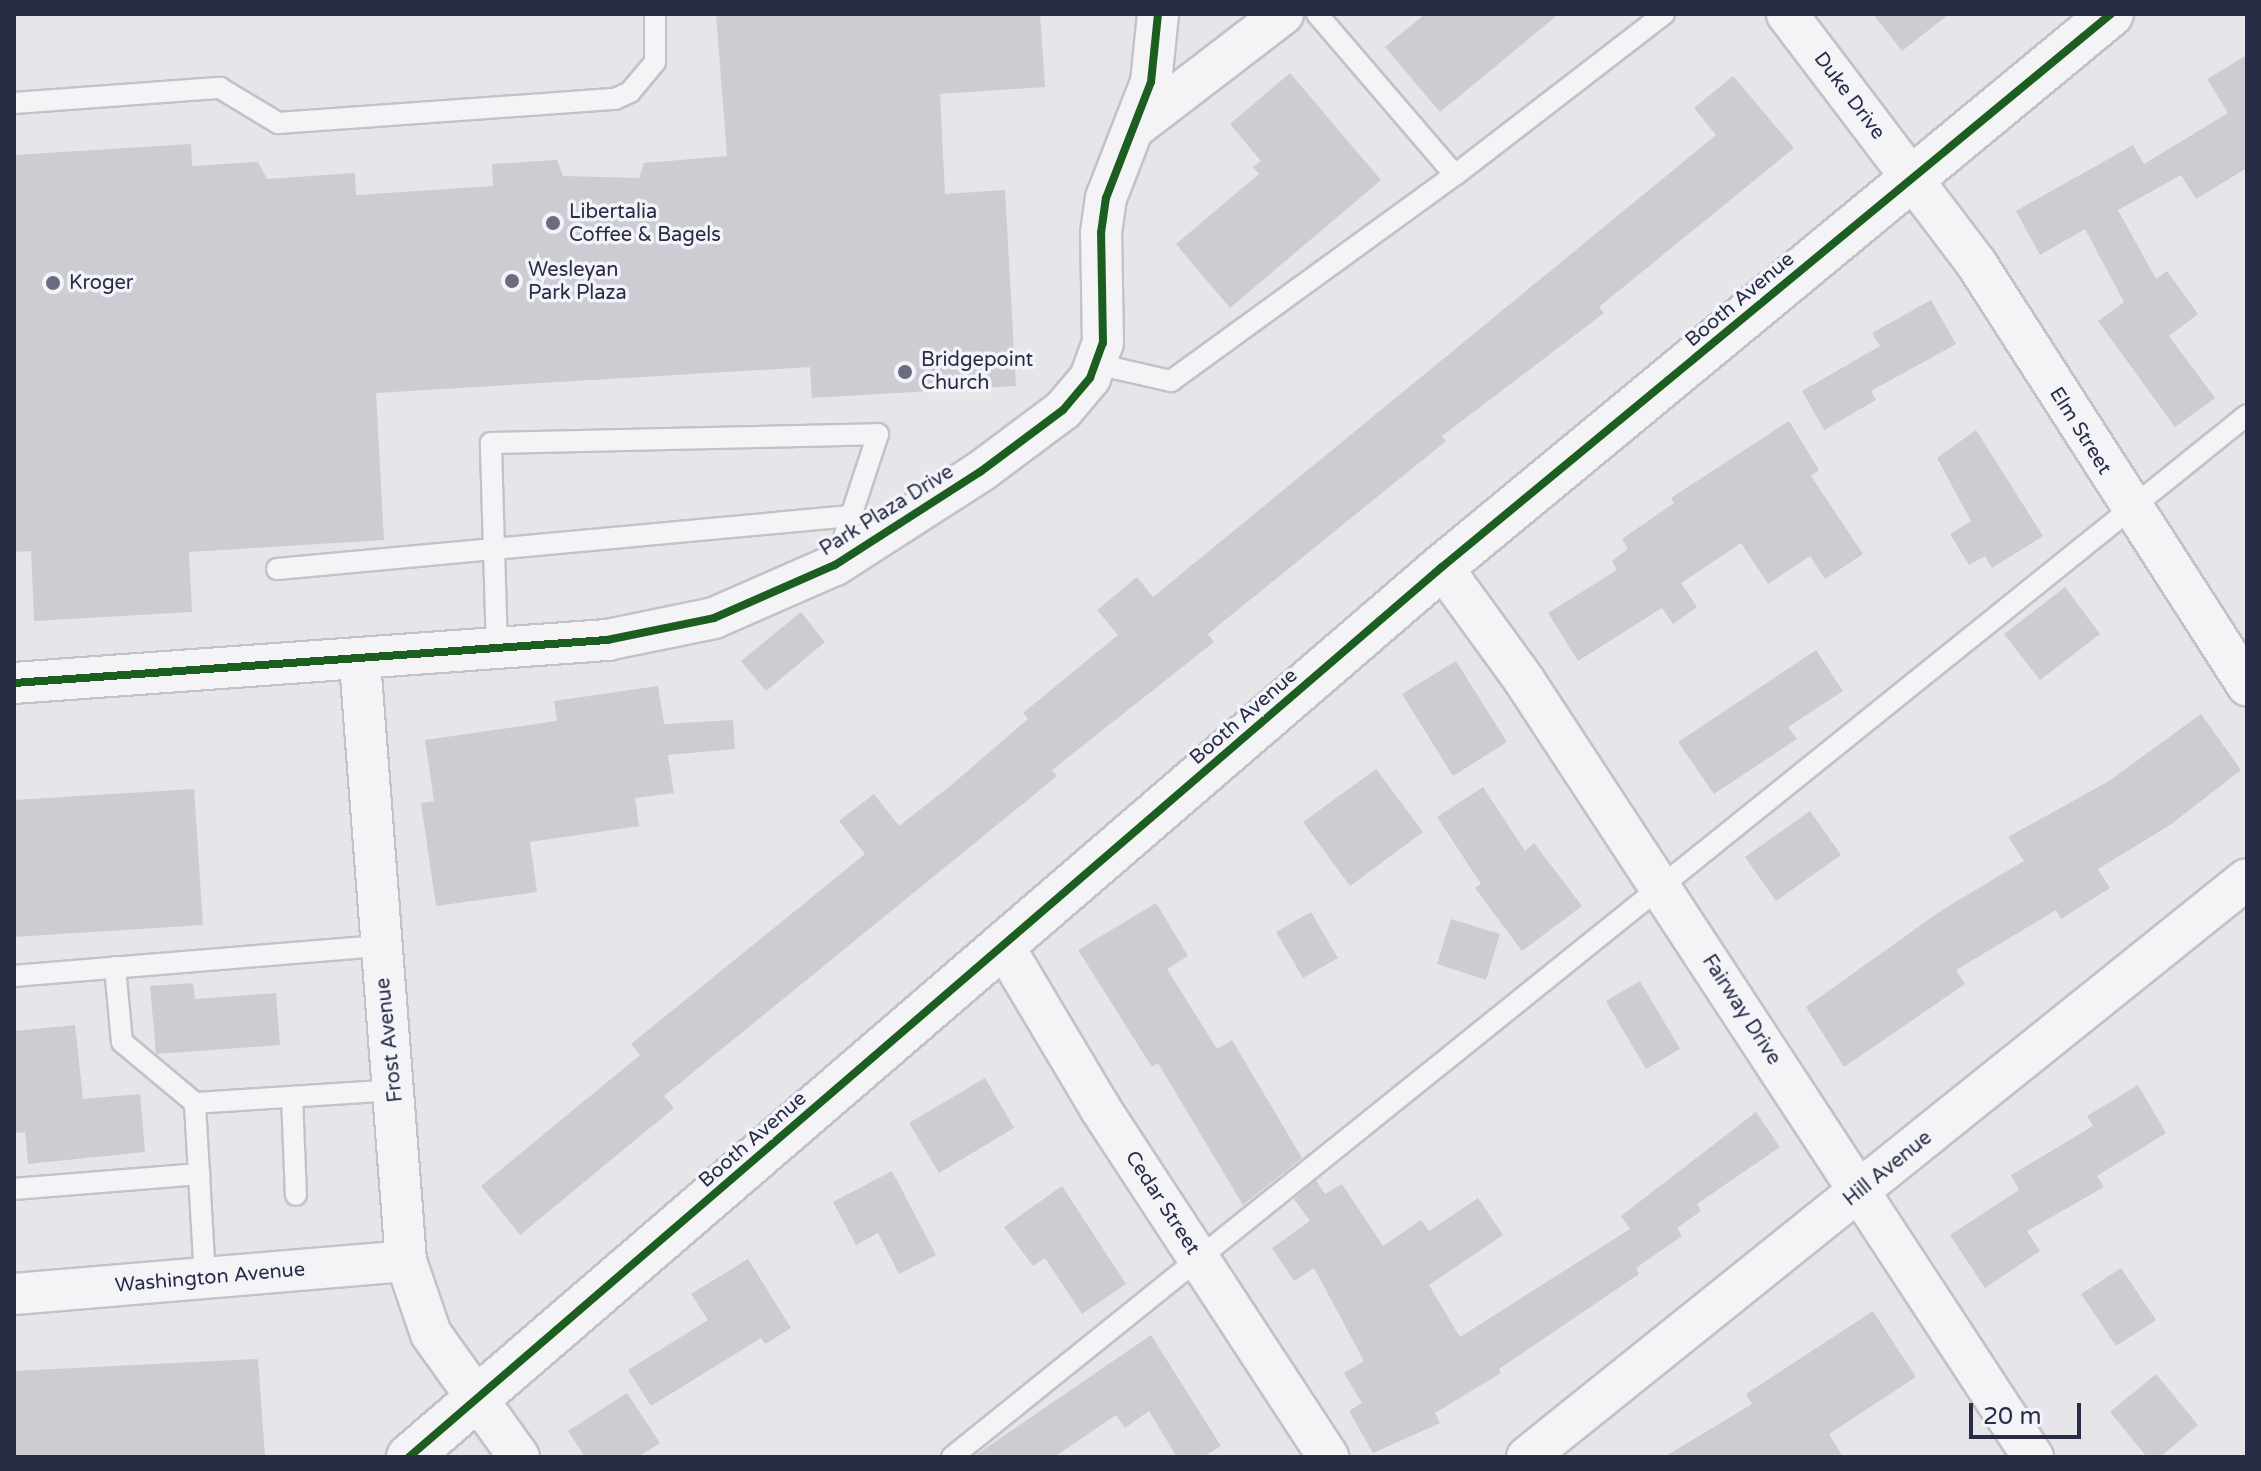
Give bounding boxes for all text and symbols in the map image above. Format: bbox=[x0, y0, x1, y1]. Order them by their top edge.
street label: Duke Drive bbox=[1808, 47, 1890, 145]
place label: Libertalia Coffee & Bagels bbox=[569, 200, 721, 247]
marker: Libertalia Coffee & Bagels bbox=[544, 214, 562, 232]
street label: Booth Avenue bbox=[1681, 248, 1799, 352]
place label: Wesleyan Park Plaza bbox=[528, 258, 627, 305]
place label: Kroger bbox=[69, 271, 134, 295]
marker: Wesleyan Park Plaza bbox=[503, 272, 521, 290]
marker: Kroger bbox=[44, 274, 62, 292]
place label: Bridgepoint Church bbox=[921, 348, 1033, 395]
marker: Bridgepoint Church bbox=[896, 363, 914, 381]
street label: Elm Street bbox=[2044, 383, 2116, 479]
street label: Park Plaza Drive bbox=[816, 460, 958, 562]
street label: Booth Avenue bbox=[1185, 664, 1303, 770]
street label: Fairway Drive bbox=[1696, 950, 1786, 1070]
street label: Frost Avenue bbox=[372, 977, 408, 1103]
street label: Booth Avenue bbox=[694, 1087, 812, 1193]
street label: Hill Avenue bbox=[1839, 1126, 1937, 1212]
street label: Cedar Street bbox=[1120, 1147, 1204, 1259]
street label: Washington Avenue bbox=[114, 1258, 306, 1298]
scale bar bbox=[1973, 1387, 2085, 1437]
text: 20 m bbox=[1983, 1402, 2041, 1431]

